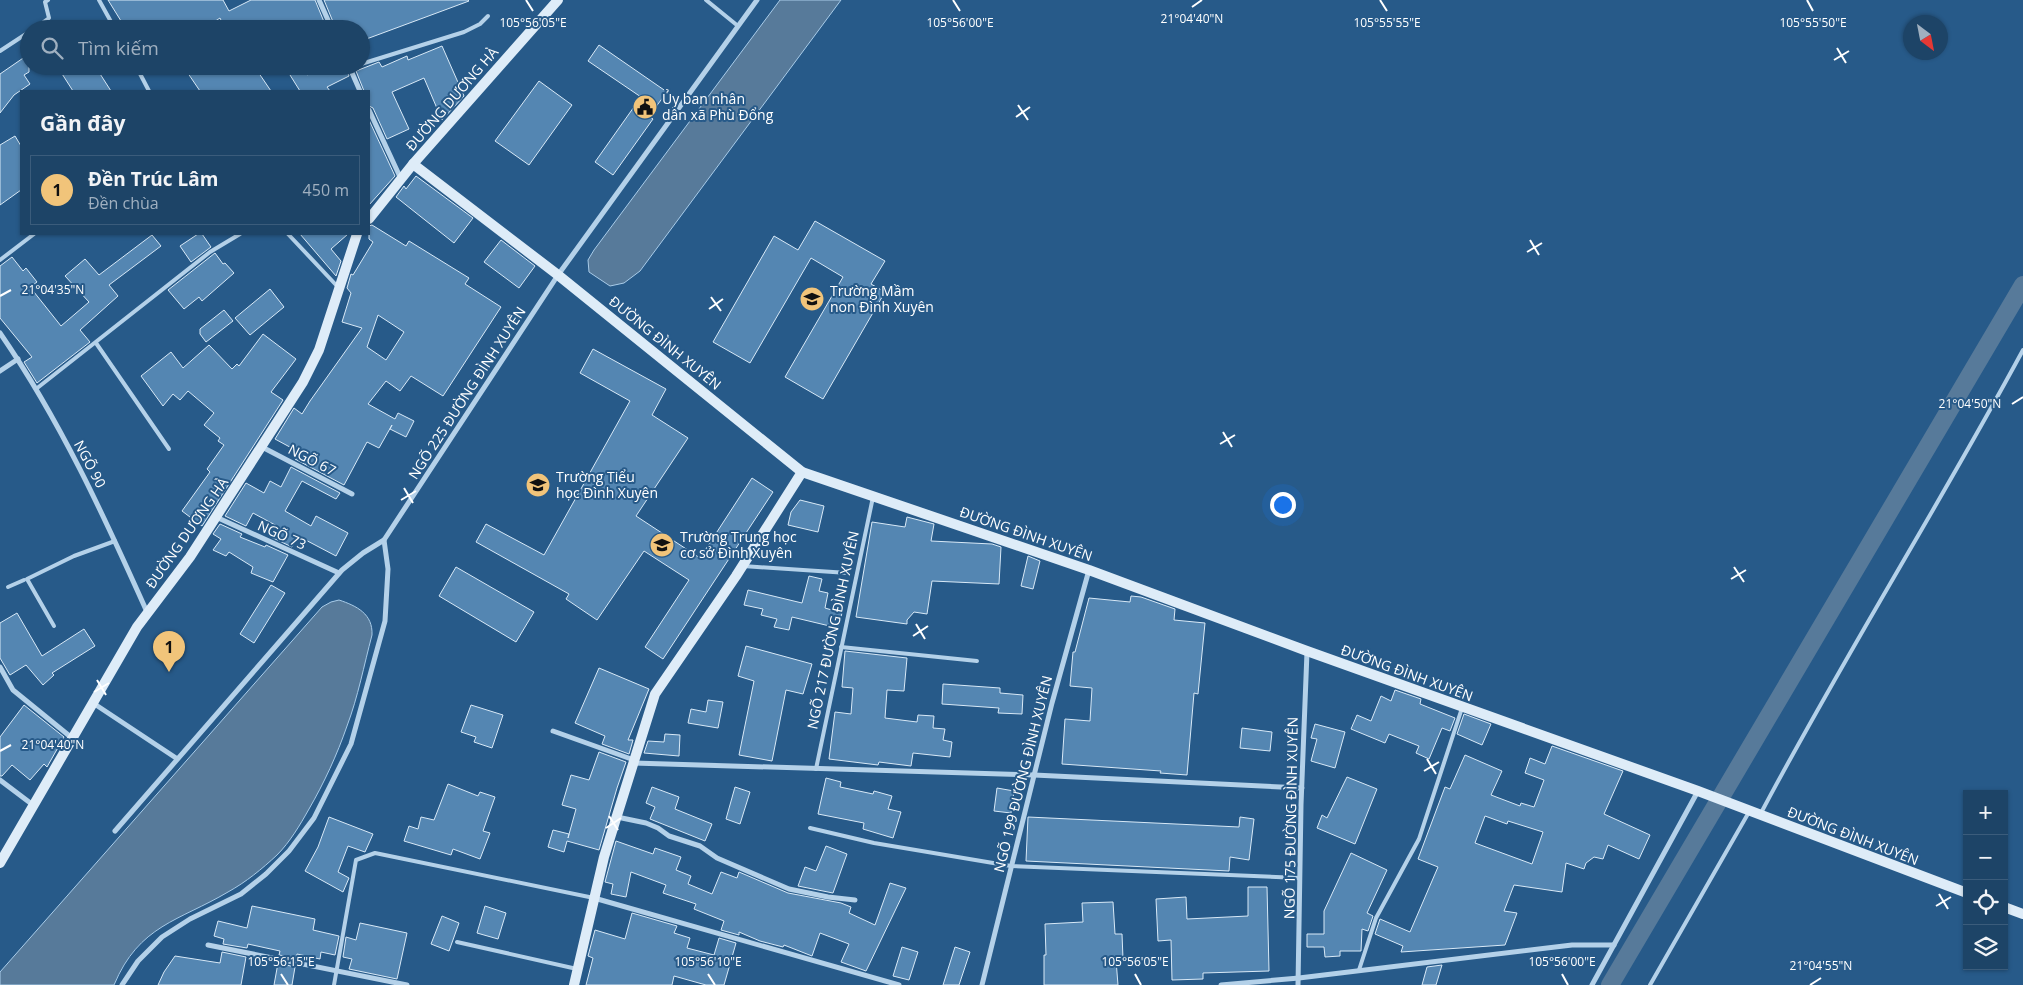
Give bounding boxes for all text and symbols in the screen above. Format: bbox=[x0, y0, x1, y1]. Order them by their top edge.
text: 21°04'40"N bbox=[1161, 10, 1223, 27]
text: 105°56'05"E bbox=[499, 14, 567, 31]
text: 105°56'00"E bbox=[926, 14, 994, 31]
text: 105°55'55"E bbox=[1353, 14, 1421, 31]
text: 105°55'50"E bbox=[1779, 14, 1847, 31]
north arrow bbox=[1903, 15, 1948, 60]
search box bbox=[20, 20, 370, 75]
icon: search bbox=[38, 34, 66, 62]
text: Tìm kiếm bbox=[78, 35, 159, 61]
street label: ĐƯỜNG DƯƠNG HÀ bbox=[401, 43, 502, 155]
place label: Ủy ban nhân dân xã Phù Đổng bbox=[662, 89, 774, 124]
public building icon: Ủy ban nhân dân xã Phù Đổng bbox=[632, 94, 658, 120]
text: Gần đây bbox=[40, 109, 125, 137]
text: Đền Trúc Lâm bbox=[88, 166, 218, 192]
text: 1 bbox=[52, 179, 62, 201]
text: 450 m bbox=[303, 179, 349, 201]
text: Đền chùa bbox=[88, 192, 159, 214]
text: 21°04'35"N bbox=[22, 281, 84, 298]
place label: Trường Mầm non Đình Xuyên bbox=[830, 281, 934, 316]
school or university icon: Trường Mầm non Đình Xuyên bbox=[799, 286, 825, 312]
street label: ĐƯỜNG ĐÌNH XUYÊN bbox=[605, 291, 725, 394]
street label: NGÕ 225 ĐƯỜNG ĐÌNH XUYÊN bbox=[404, 303, 530, 483]
text: 21°04'50"N bbox=[1939, 395, 2001, 412]
street label: NGÕ 90 bbox=[70, 437, 111, 491]
street label: NGÕ 67 bbox=[285, 439, 339, 480]
place label: Trường Tiểu học Đình Xuyên bbox=[556, 467, 658, 502]
school or university icon: Trường Tiểu học Đình Xuyên bbox=[525, 472, 551, 498]
street label: ĐƯỜNG DƯƠNG HÀ bbox=[141, 473, 232, 592]
your location bbox=[1270, 492, 1296, 518]
street label: ĐƯỜNG ĐÌNH XUYÊN bbox=[957, 502, 1095, 565]
street label: NGÕ 73 bbox=[255, 515, 309, 554]
place label: Trường Trung học cơ sở Đình Xuyên bbox=[680, 527, 797, 562]
street label: NGÕ 217 ĐƯỜNG ĐÌNH XUYÊN bbox=[802, 529, 863, 731]
school or university icon: Trường Trung học cơ sở Đình Xuyên bbox=[649, 532, 675, 558]
pin: 1 bbox=[153, 631, 185, 672]
street label: ĐƯỜNG ĐÌNH XUYÊN bbox=[1338, 640, 1476, 705]
street label: NGÕ 199 ĐƯỜNG ĐÌNH XUYÊN bbox=[989, 673, 1056, 874]
street label: NGÕ 175 ĐƯỜNG ĐÌNH XUYÊN bbox=[1279, 717, 1302, 919]
text: 21°04'40"N bbox=[22, 736, 84, 753]
map controls bbox=[1963, 790, 2008, 970]
button: + bbox=[1963, 790, 2008, 835]
street label: ĐƯỜNG ĐÌNH XUYÊN bbox=[1785, 802, 1922, 869]
button: − bbox=[1963, 835, 2008, 880]
button: locate bbox=[1963, 880, 2008, 925]
button: layers bbox=[1963, 925, 2008, 970]
text: 105°56'15"E bbox=[247, 953, 315, 970]
text: 105°56'10"E bbox=[674, 953, 742, 970]
text: 105°56'05"E bbox=[1101, 953, 1169, 970]
text: 105°56'00"E bbox=[1528, 953, 1596, 970]
text: 21°04'55"N bbox=[1790, 957, 1852, 974]

